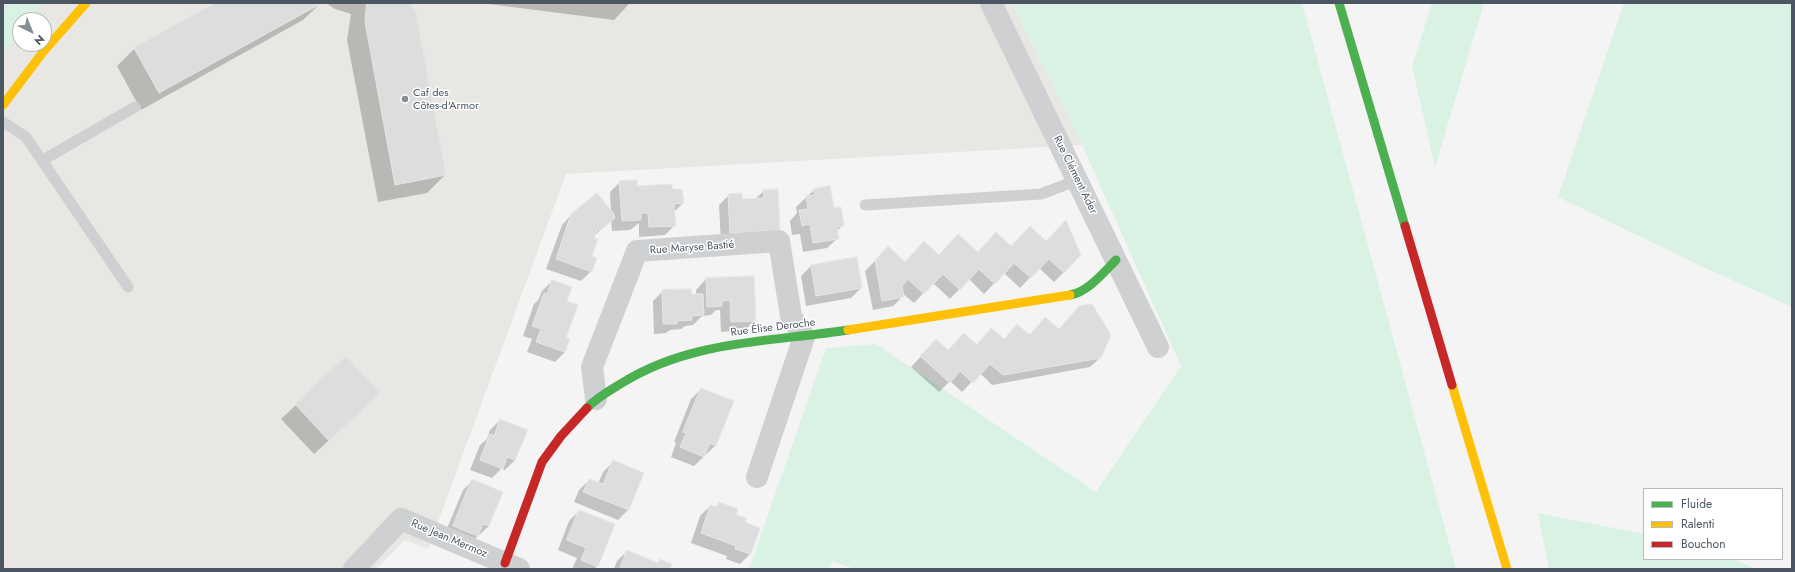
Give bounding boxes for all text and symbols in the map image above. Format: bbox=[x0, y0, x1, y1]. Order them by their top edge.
north arrow bbox=[12, 12, 52, 52]
text: N bbox=[31, 31, 48, 49]
place label: Caf des Côtes-d'Armor bbox=[413, 86, 479, 112]
marker: Caf des Côtes-d'Armor bbox=[400, 94, 410, 104]
street label: Rue Clément Ader bbox=[1050, 134, 1100, 216]
street label: Rue Maryse Bastié bbox=[649, 238, 735, 258]
street label: Rue Élise Deroche bbox=[730, 316, 816, 340]
legend bbox=[1643, 488, 1783, 560]
text: Fluide bbox=[1681, 495, 1712, 513]
text: Ralenti bbox=[1681, 515, 1715, 533]
street label: Rue Jean Mermoz bbox=[409, 517, 489, 561]
text: Bouchon bbox=[1681, 535, 1725, 553]

